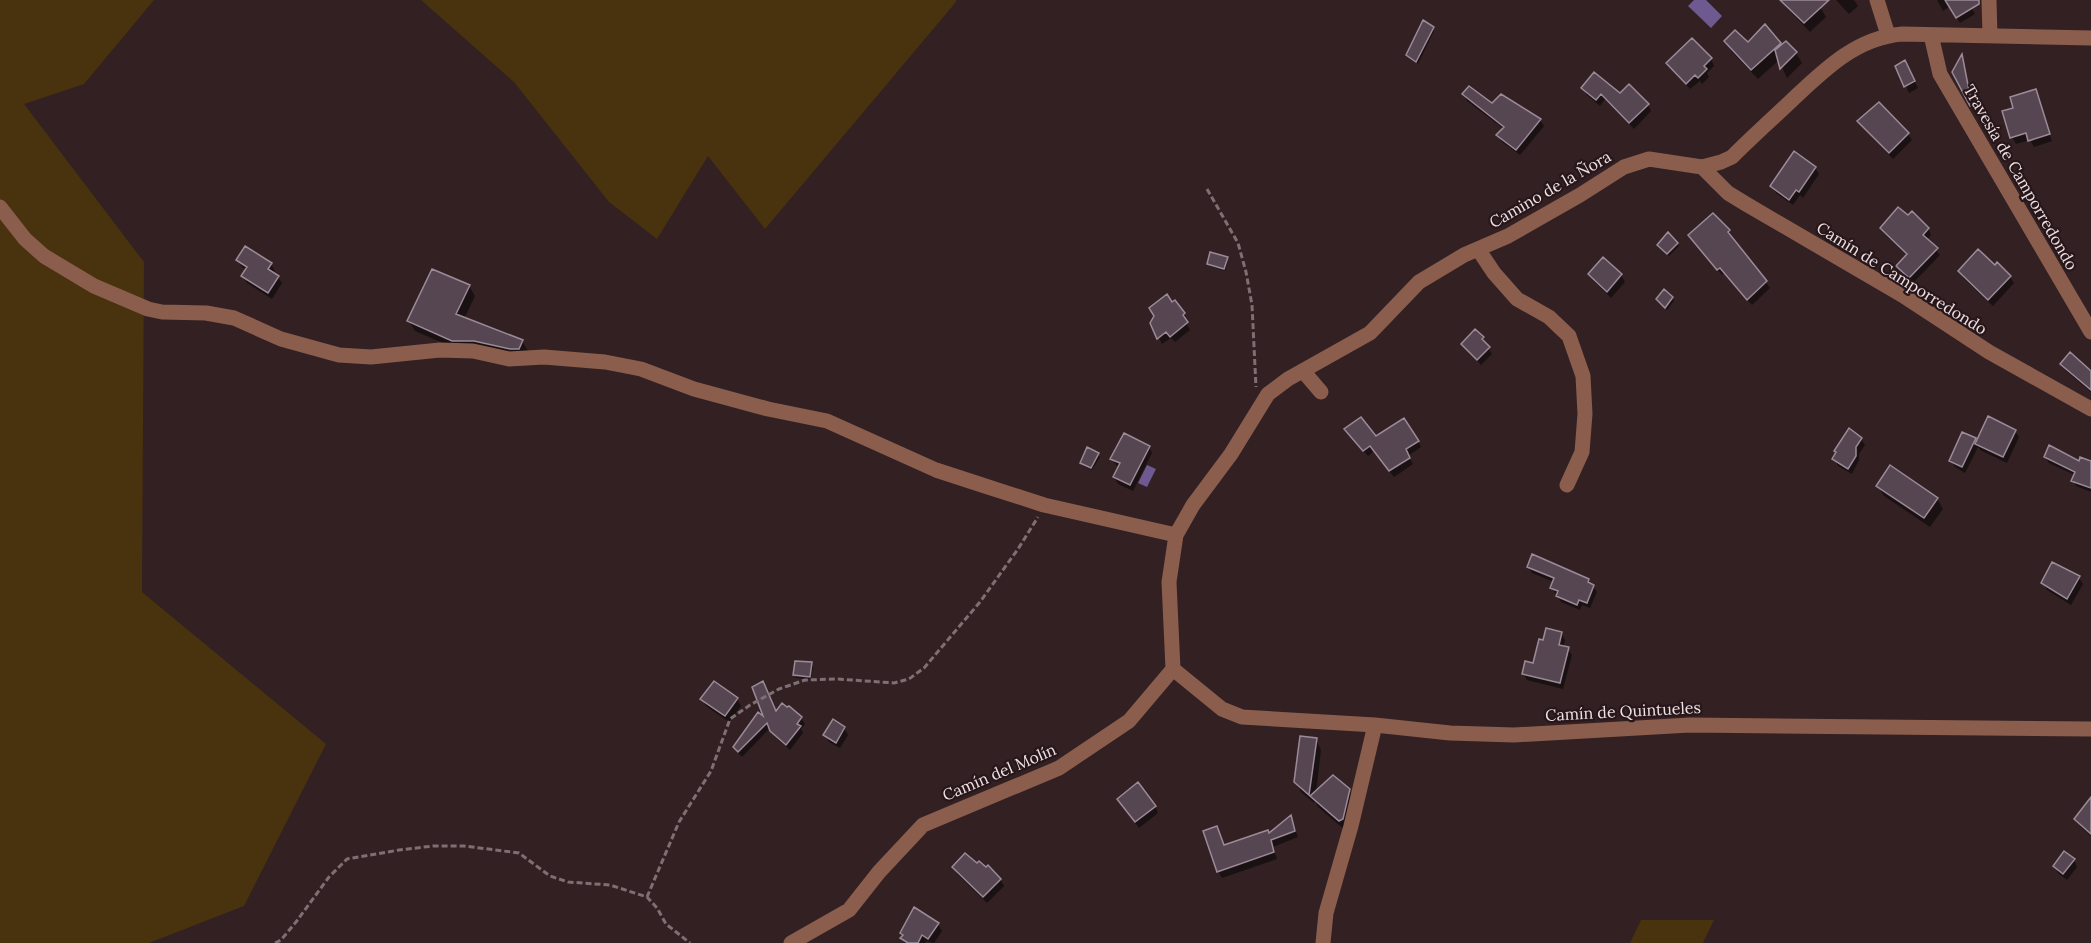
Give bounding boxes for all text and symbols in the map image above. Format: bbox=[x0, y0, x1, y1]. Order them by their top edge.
street label: Travesía de Camporredondo bbox=[1960, 81, 2082, 273]
street label: Camino de la Ñora bbox=[1486, 146, 1614, 232]
street label: Camín de Camporredondo bbox=[1813, 217, 1991, 339]
street label: Camín de Quintueles bbox=[1545, 697, 1701, 725]
street label: Camín del Molín bbox=[939, 739, 1059, 805]

